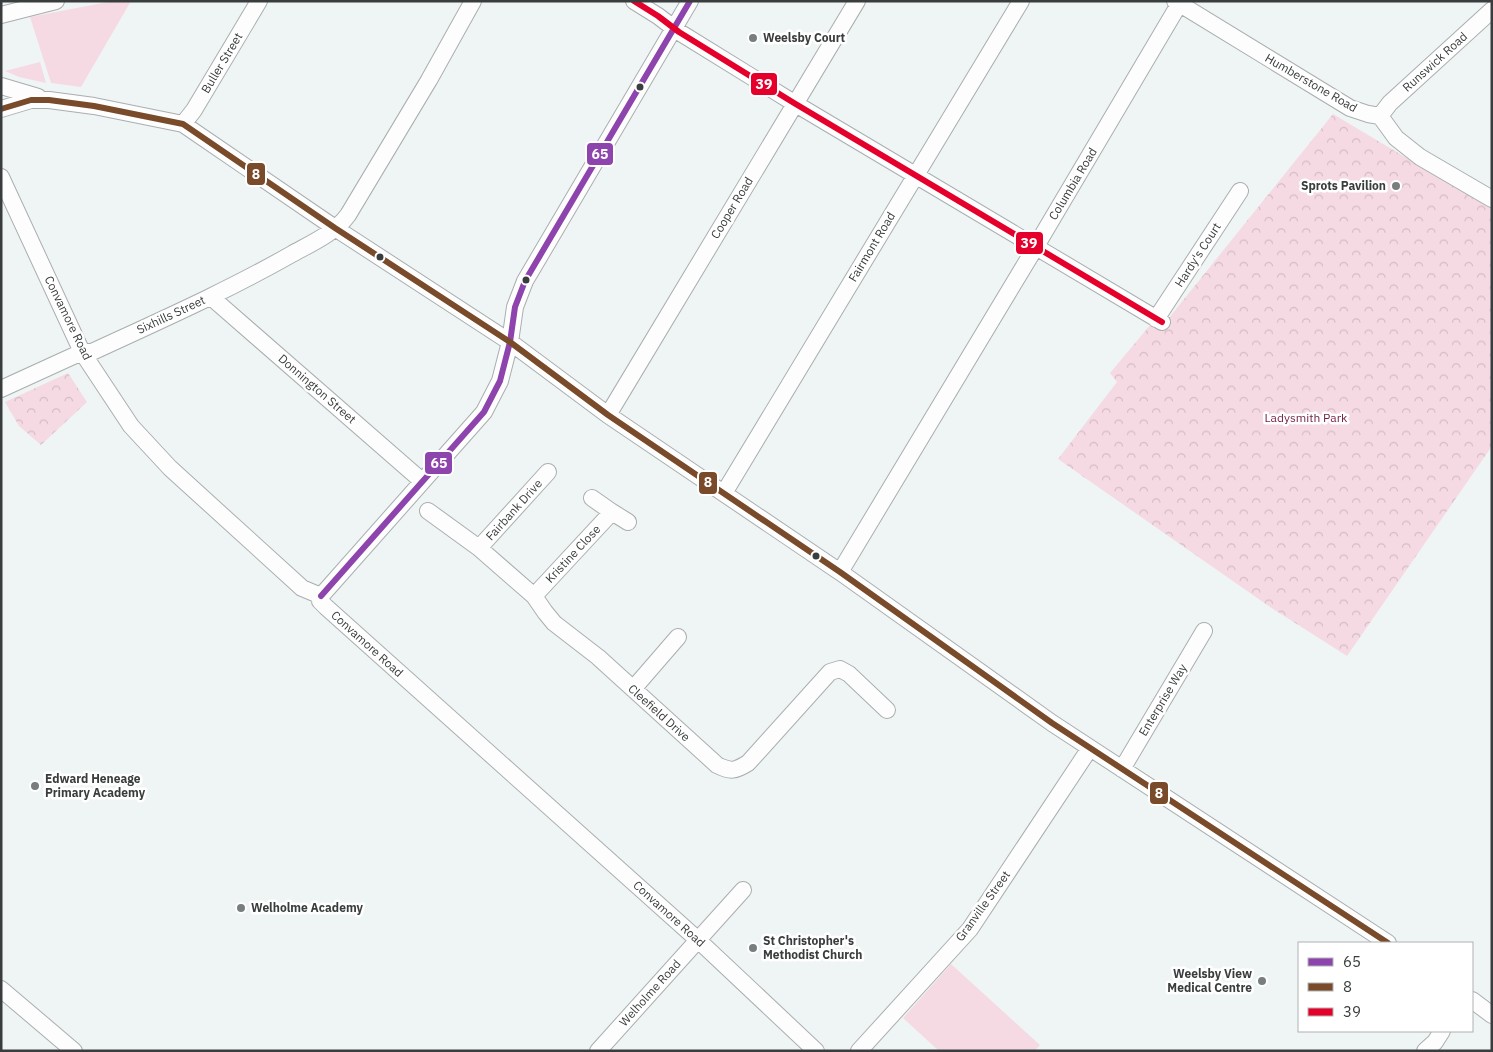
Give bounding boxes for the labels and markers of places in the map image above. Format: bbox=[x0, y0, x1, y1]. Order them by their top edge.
place label: Weelsby Court bbox=[763, 30, 846, 45]
marker: Weelsby Court bbox=[747, 32, 759, 44]
unlabelled marker bbox=[635, 82, 645, 92]
place label: Sprots Pavilion bbox=[1301, 178, 1386, 193]
marker: Sprots Pavilion bbox=[1390, 180, 1402, 192]
unlabelled marker bbox=[375, 252, 385, 262]
unlabelled marker bbox=[521, 275, 531, 285]
unlabelled marker bbox=[811, 551, 821, 561]
place label: Edward Heneage Primary Academy bbox=[45, 771, 146, 800]
marker: Edward Heneage Primary Academy bbox=[29, 780, 41, 792]
place label: Welholme Academy bbox=[251, 900, 364, 915]
marker: Welholme Academy bbox=[235, 902, 247, 914]
place label: St Christopher's Methodist Church bbox=[763, 933, 862, 962]
marker: St Christopher's Methodist Church bbox=[747, 942, 759, 954]
place label: Weelsby View Medical Centre bbox=[1167, 966, 1252, 995]
marker: Weelsby View Medical Centre bbox=[1256, 975, 1268, 987]

